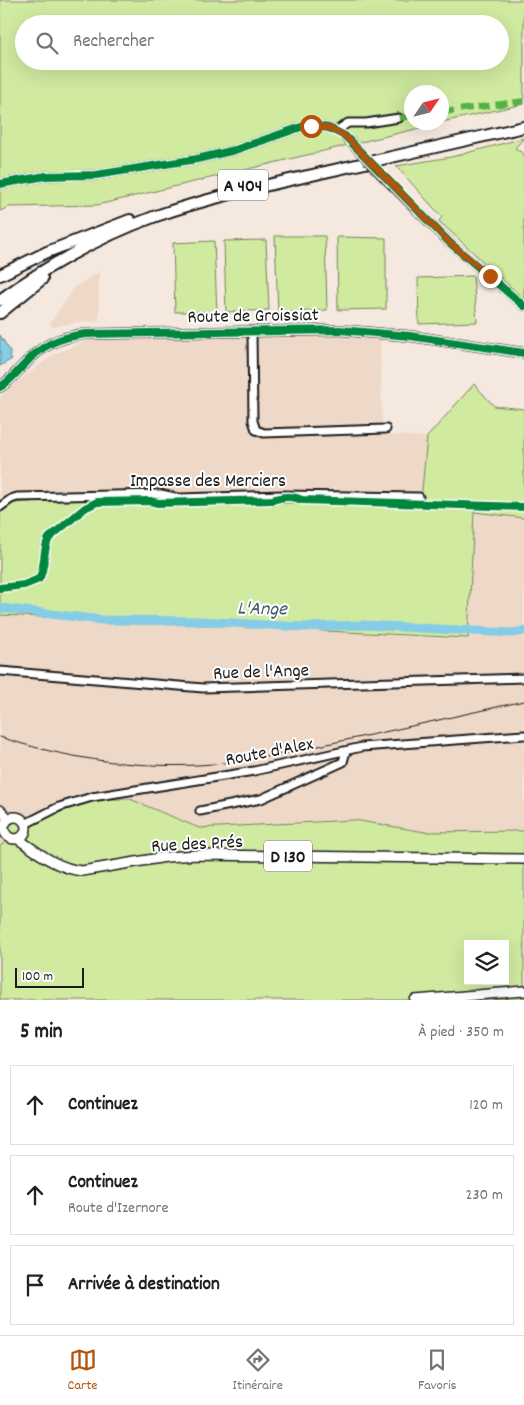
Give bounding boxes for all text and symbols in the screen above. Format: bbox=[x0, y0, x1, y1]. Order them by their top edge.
search box bbox=[15, 15, 509, 70]
icon: search bbox=[33, 29, 61, 57]
text: Rechercher bbox=[73, 29, 154, 56]
north arrow bbox=[404, 85, 449, 130]
route start bbox=[300, 115, 323, 138]
road number: A 404 bbox=[218, 170, 268, 200]
route end bbox=[479, 265, 502, 288]
street label: Route de Groissiat bbox=[187, 303, 319, 332]
street label: Impasse des Merciers bbox=[130, 469, 286, 496]
water label: L'Ange bbox=[237, 596, 288, 624]
street label: Rue de l'Ange bbox=[213, 658, 310, 689]
street label: Route d'Alex bbox=[224, 732, 316, 775]
street label: Rue des Prés bbox=[151, 830, 244, 861]
road number: D 130 bbox=[264, 840, 312, 871]
map controls bbox=[464, 940, 509, 985]
button: layers bbox=[464, 940, 509, 985]
scale bar bbox=[15, 965, 84, 988]
text: 100 m bbox=[22, 967, 53, 987]
text: 5 min bbox=[20, 1018, 63, 1048]
text: À pied · 350 m bbox=[418, 1021, 504, 1044]
icon: ahead bbox=[21, 1091, 49, 1119]
text: Continuez bbox=[68, 1092, 138, 1119]
text: 120 m bbox=[469, 1094, 503, 1117]
text: Continuez bbox=[68, 1170, 138, 1197]
icon: ahead bbox=[21, 1181, 49, 1209]
text: 230 m bbox=[466, 1184, 503, 1207]
text: Route d'Izernore bbox=[68, 1197, 169, 1220]
icon: arrive bbox=[21, 1271, 49, 1299]
text: Arrivée à destination bbox=[68, 1272, 220, 1299]
tab: Carte bbox=[68, 1346, 98, 1396]
tab: Itinéraire bbox=[233, 1346, 283, 1396]
tab: Favoris bbox=[418, 1346, 456, 1396]

